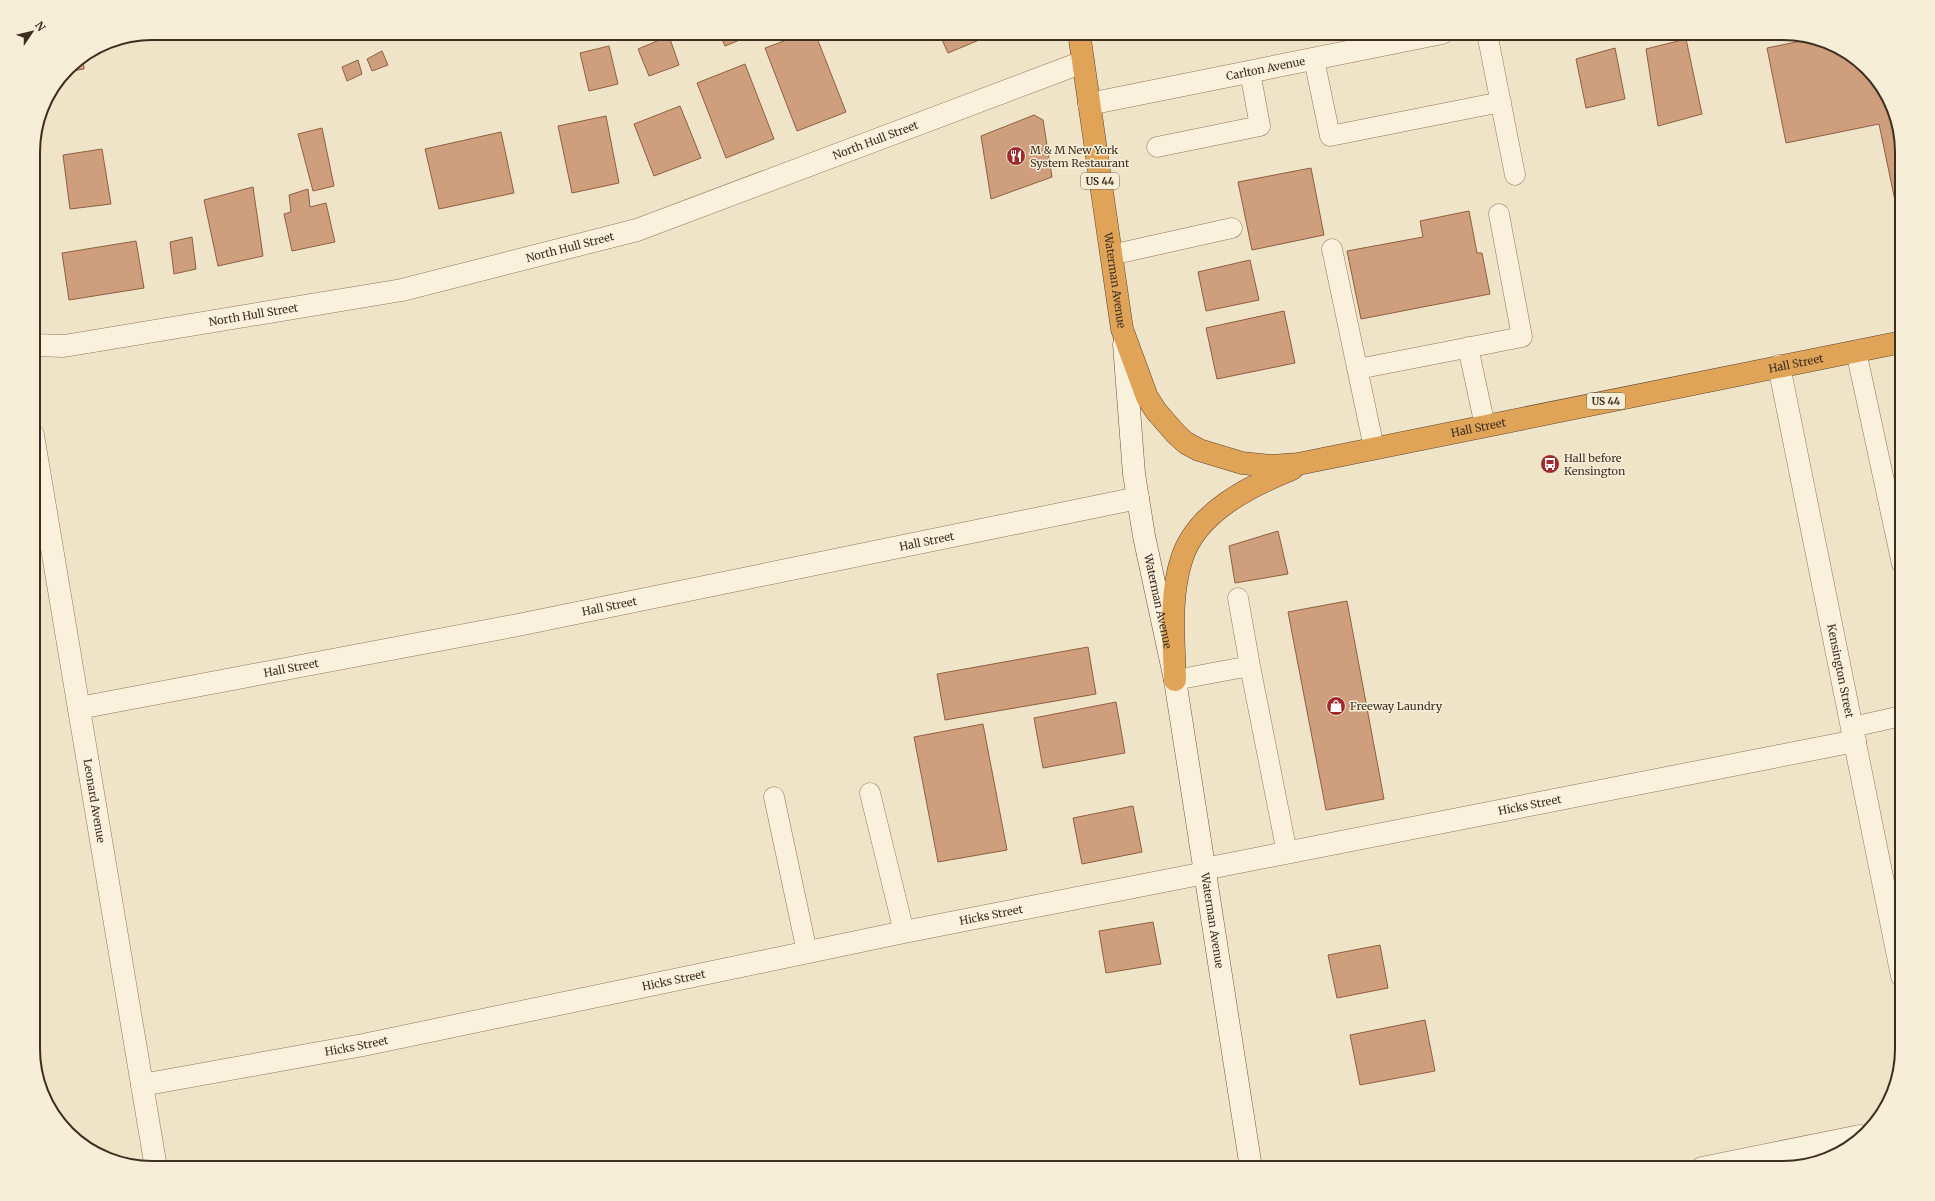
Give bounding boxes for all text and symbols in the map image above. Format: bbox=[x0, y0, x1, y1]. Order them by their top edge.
north arrow bbox=[12, 12, 52, 52]
text: N bbox=[32, 19, 49, 34]
street label: Carlton Avenue bbox=[1225, 54, 1306, 83]
street label: North Hull Street bbox=[831, 117, 921, 163]
place label: M & M New York System Restaurant bbox=[1030, 143, 1130, 170]
restaurant icon: M & M New York System Restaurant bbox=[1005, 145, 1027, 167]
road number: US 44 bbox=[1081, 173, 1119, 189]
street label: North Hull Street bbox=[524, 229, 616, 265]
street label: Waterman Avenue bbox=[1101, 231, 1129, 329]
street label: North Hull Street bbox=[208, 300, 300, 329]
street label: Hall Street bbox=[1767, 351, 1825, 376]
road number: US 44 bbox=[1587, 393, 1625, 409]
street label: Hall Street bbox=[1450, 415, 1508, 440]
place label: Hall before Kensington bbox=[1564, 451, 1626, 478]
bus stop icon: Hall before Kensington bbox=[1539, 453, 1561, 475]
street label: Hall Street bbox=[898, 529, 956, 554]
street label: Waterman Avenue bbox=[1141, 552, 1175, 650]
street label: Hall Street bbox=[581, 594, 639, 619]
street label: Kensington Street bbox=[1824, 623, 1857, 720]
street label: Hall Street bbox=[263, 656, 321, 680]
shop icon: Freeway Laundry bbox=[1325, 695, 1347, 717]
place label: Freeway Laundry bbox=[1350, 699, 1443, 713]
street label: Leonard Avenue bbox=[80, 758, 108, 844]
street label: Hicks Street bbox=[1497, 792, 1563, 818]
street label: Waterman Avenue bbox=[1198, 871, 1227, 970]
street label: Hicks Street bbox=[958, 902, 1025, 928]
street label: Hicks Street bbox=[641, 967, 707, 994]
street label: Hicks Street bbox=[324, 1033, 390, 1059]

